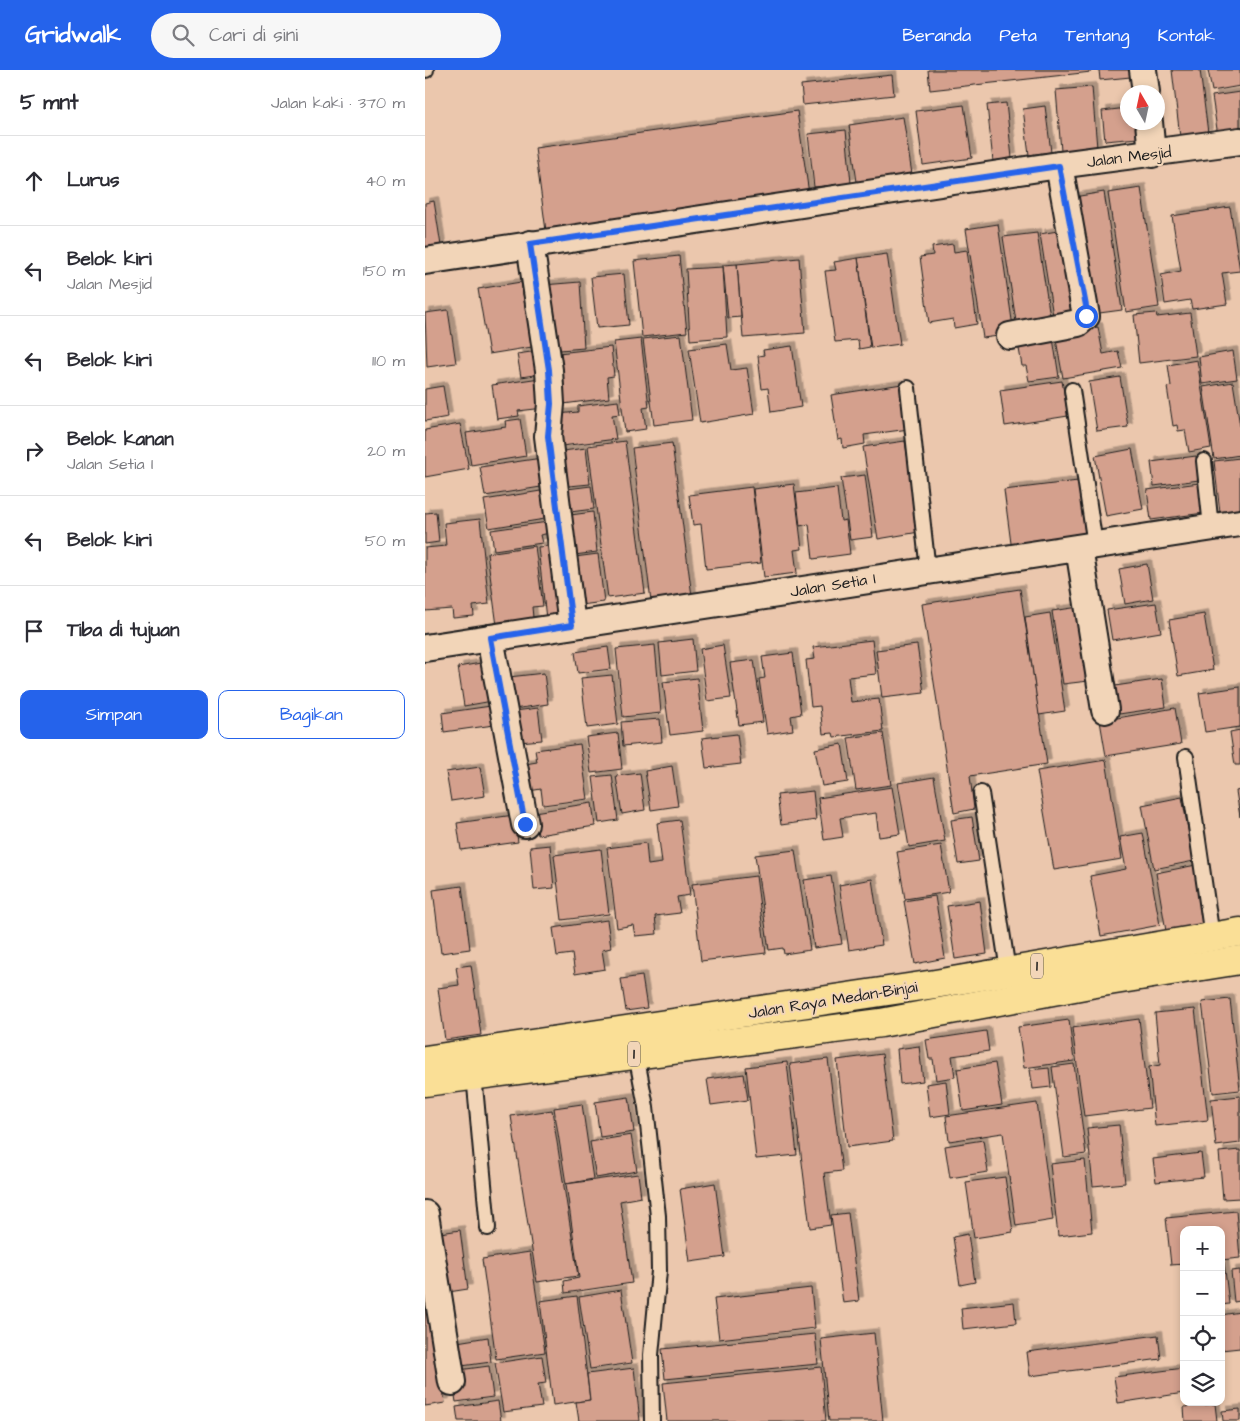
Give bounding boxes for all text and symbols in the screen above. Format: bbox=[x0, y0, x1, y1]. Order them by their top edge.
search box bbox=[151, 13, 501, 58]
text: Gridwalk bbox=[25, 18, 121, 52]
icon: search bbox=[169, 21, 197, 49]
text: Cari di sini bbox=[209, 22, 298, 49]
text: Beranda bbox=[902, 23, 971, 48]
text: Peta bbox=[999, 23, 1037, 48]
text: Tentang bbox=[1065, 23, 1129, 48]
text: Kontak bbox=[1157, 23, 1215, 48]
north arrow bbox=[1120, 85, 1165, 130]
text: 5 mnt bbox=[20, 88, 79, 117]
text: Jalan kaki · 370 m bbox=[271, 92, 405, 114]
street label: Jalan Mesjid bbox=[1085, 141, 1173, 173]
icon: ahead bbox=[20, 167, 48, 195]
text: Lurus bbox=[67, 167, 119, 194]
text: 40 m bbox=[365, 170, 405, 192]
text: Belok kiri bbox=[67, 246, 152, 273]
icon: left bbox=[20, 257, 48, 285]
text: 150 m bbox=[363, 260, 405, 282]
text: Jalan Mesjid bbox=[67, 273, 152, 295]
route start bbox=[1075, 305, 1098, 328]
icon: left bbox=[20, 347, 48, 375]
text: Belok kiri bbox=[67, 347, 152, 374]
text: 110 m bbox=[372, 350, 405, 372]
text: Belok kanan bbox=[67, 426, 174, 453]
icon: right bbox=[20, 437, 48, 465]
text: 20 m bbox=[367, 440, 405, 462]
text: Jalan Setia I bbox=[67, 453, 153, 475]
icon: left bbox=[20, 527, 48, 555]
text: Belok kiri bbox=[67, 527, 152, 554]
text: 50 m bbox=[365, 530, 405, 552]
street label: Jalan Setia I bbox=[789, 567, 877, 603]
icon: arrive bbox=[20, 617, 48, 645]
text: Tiba di tujuan bbox=[67, 617, 179, 644]
button: Simpan bbox=[20, 690, 208, 739]
button: Bagikan bbox=[218, 690, 405, 739]
route end bbox=[514, 813, 537, 836]
road number: 1 bbox=[1031, 954, 1043, 978]
street label: Jalan Raya Medan-Binjai bbox=[747, 976, 920, 1025]
road number: 1 bbox=[628, 1042, 640, 1066]
map controls bbox=[1180, 1226, 1225, 1406]
button: + bbox=[1180, 1226, 1225, 1271]
button: − bbox=[1180, 1271, 1225, 1316]
button: locate bbox=[1180, 1316, 1225, 1361]
button: layers bbox=[1180, 1361, 1225, 1406]

